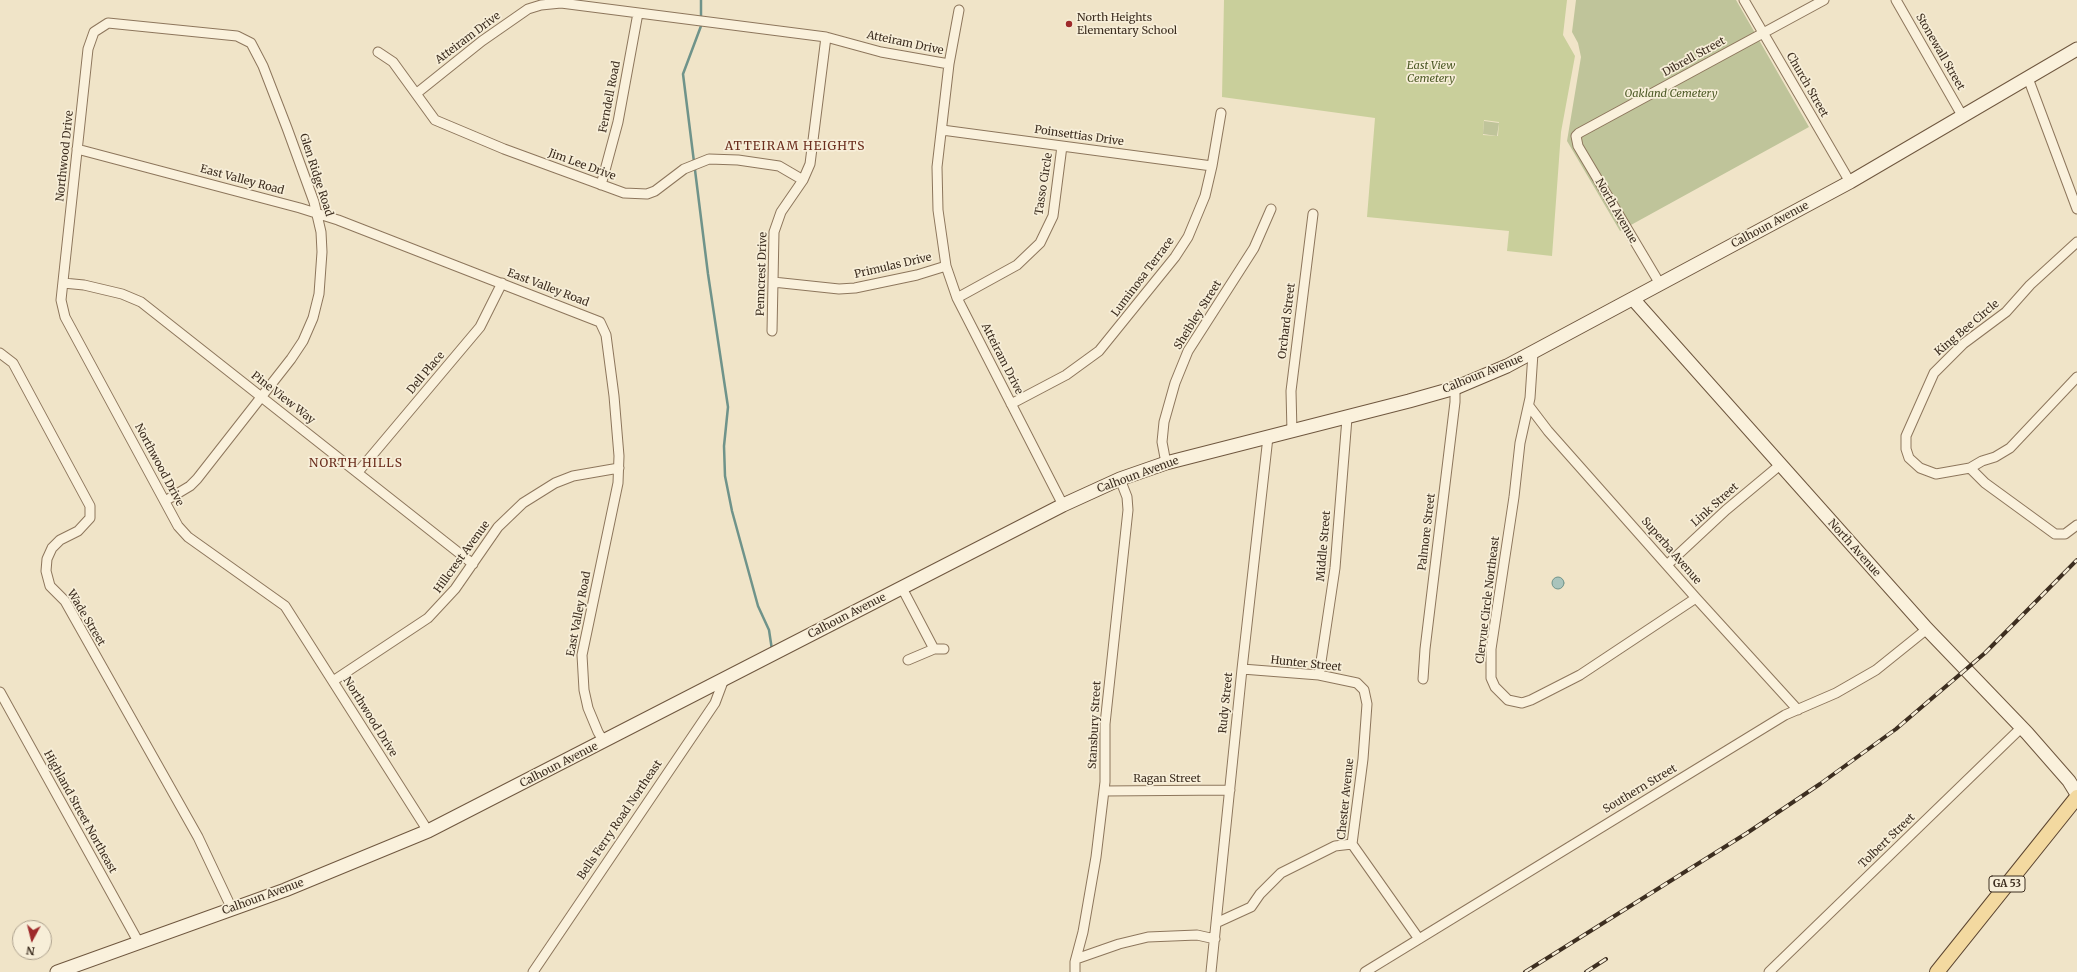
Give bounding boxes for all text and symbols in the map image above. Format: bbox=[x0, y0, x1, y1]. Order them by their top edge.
street label: Atteiram Drive bbox=[433, 9, 503, 67]
place label: North Heights Elementary School bbox=[1077, 11, 1177, 37]
street label: Stonewall Street bbox=[1913, 11, 1967, 93]
marker: North Heights Elementary School bbox=[1064, 19, 1074, 29]
street label: Atteiram Drive bbox=[865, 28, 945, 58]
street label: Dibrell Street bbox=[1660, 34, 1728, 80]
street label: Church Street bbox=[1783, 50, 1831, 120]
park label: East View Cemetery bbox=[1407, 59, 1455, 85]
street label: Ferndell Road bbox=[597, 60, 623, 134]
park label: Oakland Cemetery bbox=[1625, 87, 1717, 101]
street label: Northwood Drive bbox=[54, 110, 76, 202]
street label: Poinsettias Drive bbox=[1033, 123, 1125, 149]
street label: Glen Ridge Road bbox=[296, 132, 336, 218]
district label: ATTEIRAM HEIGHTS bbox=[725, 140, 865, 154]
street label: Jim Lee Drive bbox=[547, 147, 617, 183]
street label: Tasso Circle bbox=[1033, 152, 1055, 216]
street label: East Valley Road bbox=[198, 162, 286, 198]
street label: North Avenue bbox=[1592, 176, 1640, 246]
street label: Calhoun Avenue bbox=[1729, 199, 1811, 251]
street label: Penncrest Drive bbox=[754, 232, 770, 316]
street label: Luminosa Terrace bbox=[1109, 235, 1177, 319]
street label: Primulas Drive bbox=[853, 251, 933, 281]
street label: East Valley Road bbox=[505, 266, 591, 310]
street label: Sheibley Street bbox=[1171, 278, 1225, 352]
street label: Orchard Street bbox=[1276, 282, 1298, 360]
street label: King Bee Circle bbox=[1932, 297, 2002, 359]
street label: Atteiram Drive bbox=[978, 321, 1026, 397]
street label: Dell Place bbox=[405, 349, 447, 397]
street label: Calhoun Avenue bbox=[1441, 352, 1525, 396]
street label: Pine View Way bbox=[248, 369, 318, 427]
street label: Northwood Drive bbox=[132, 422, 186, 508]
street label: Calhoun Avenue bbox=[1096, 454, 1180, 496]
district label: NORTH HILLS bbox=[309, 457, 403, 471]
street label: Link Street bbox=[1689, 480, 1741, 530]
street label: Palmore Street bbox=[1416, 492, 1438, 572]
street label: Middle Street bbox=[1314, 510, 1334, 582]
street label: Superba Avenue bbox=[1638, 515, 1704, 587]
street label: North Avenue bbox=[1825, 517, 1883, 579]
street label: Hillcrest Avenue bbox=[431, 518, 493, 596]
street label: Clervue Circle Northeast bbox=[1474, 536, 1502, 664]
street label: East Valley Road bbox=[564, 570, 594, 658]
street label: Wade Street bbox=[64, 588, 108, 648]
street label: Calhoun Avenue bbox=[806, 591, 888, 641]
street label: Hunter Street bbox=[1270, 654, 1342, 674]
street label: Rudy Street bbox=[1216, 672, 1236, 734]
street label: Northwood Drive bbox=[340, 675, 400, 759]
street label: Stansbury Street bbox=[1086, 681, 1104, 769]
street label: Calhoun Avenue bbox=[518, 740, 600, 790]
street label: Highland Street Northeast bbox=[41, 748, 119, 876]
street label: Bells Ferry Road Northeast bbox=[575, 758, 665, 882]
street label: Chester Avenue bbox=[1335, 758, 1357, 840]
street label: Southern Street bbox=[1601, 762, 1679, 816]
street label: Ragan Street bbox=[1133, 772, 1201, 786]
street label: Tolbert Street bbox=[1856, 811, 1918, 871]
street label: Calhoun Avenue bbox=[221, 876, 305, 918]
road number: GA 53 bbox=[1989, 876, 2025, 892]
north arrow bbox=[12, 920, 52, 960]
text: N bbox=[25, 943, 36, 958]

